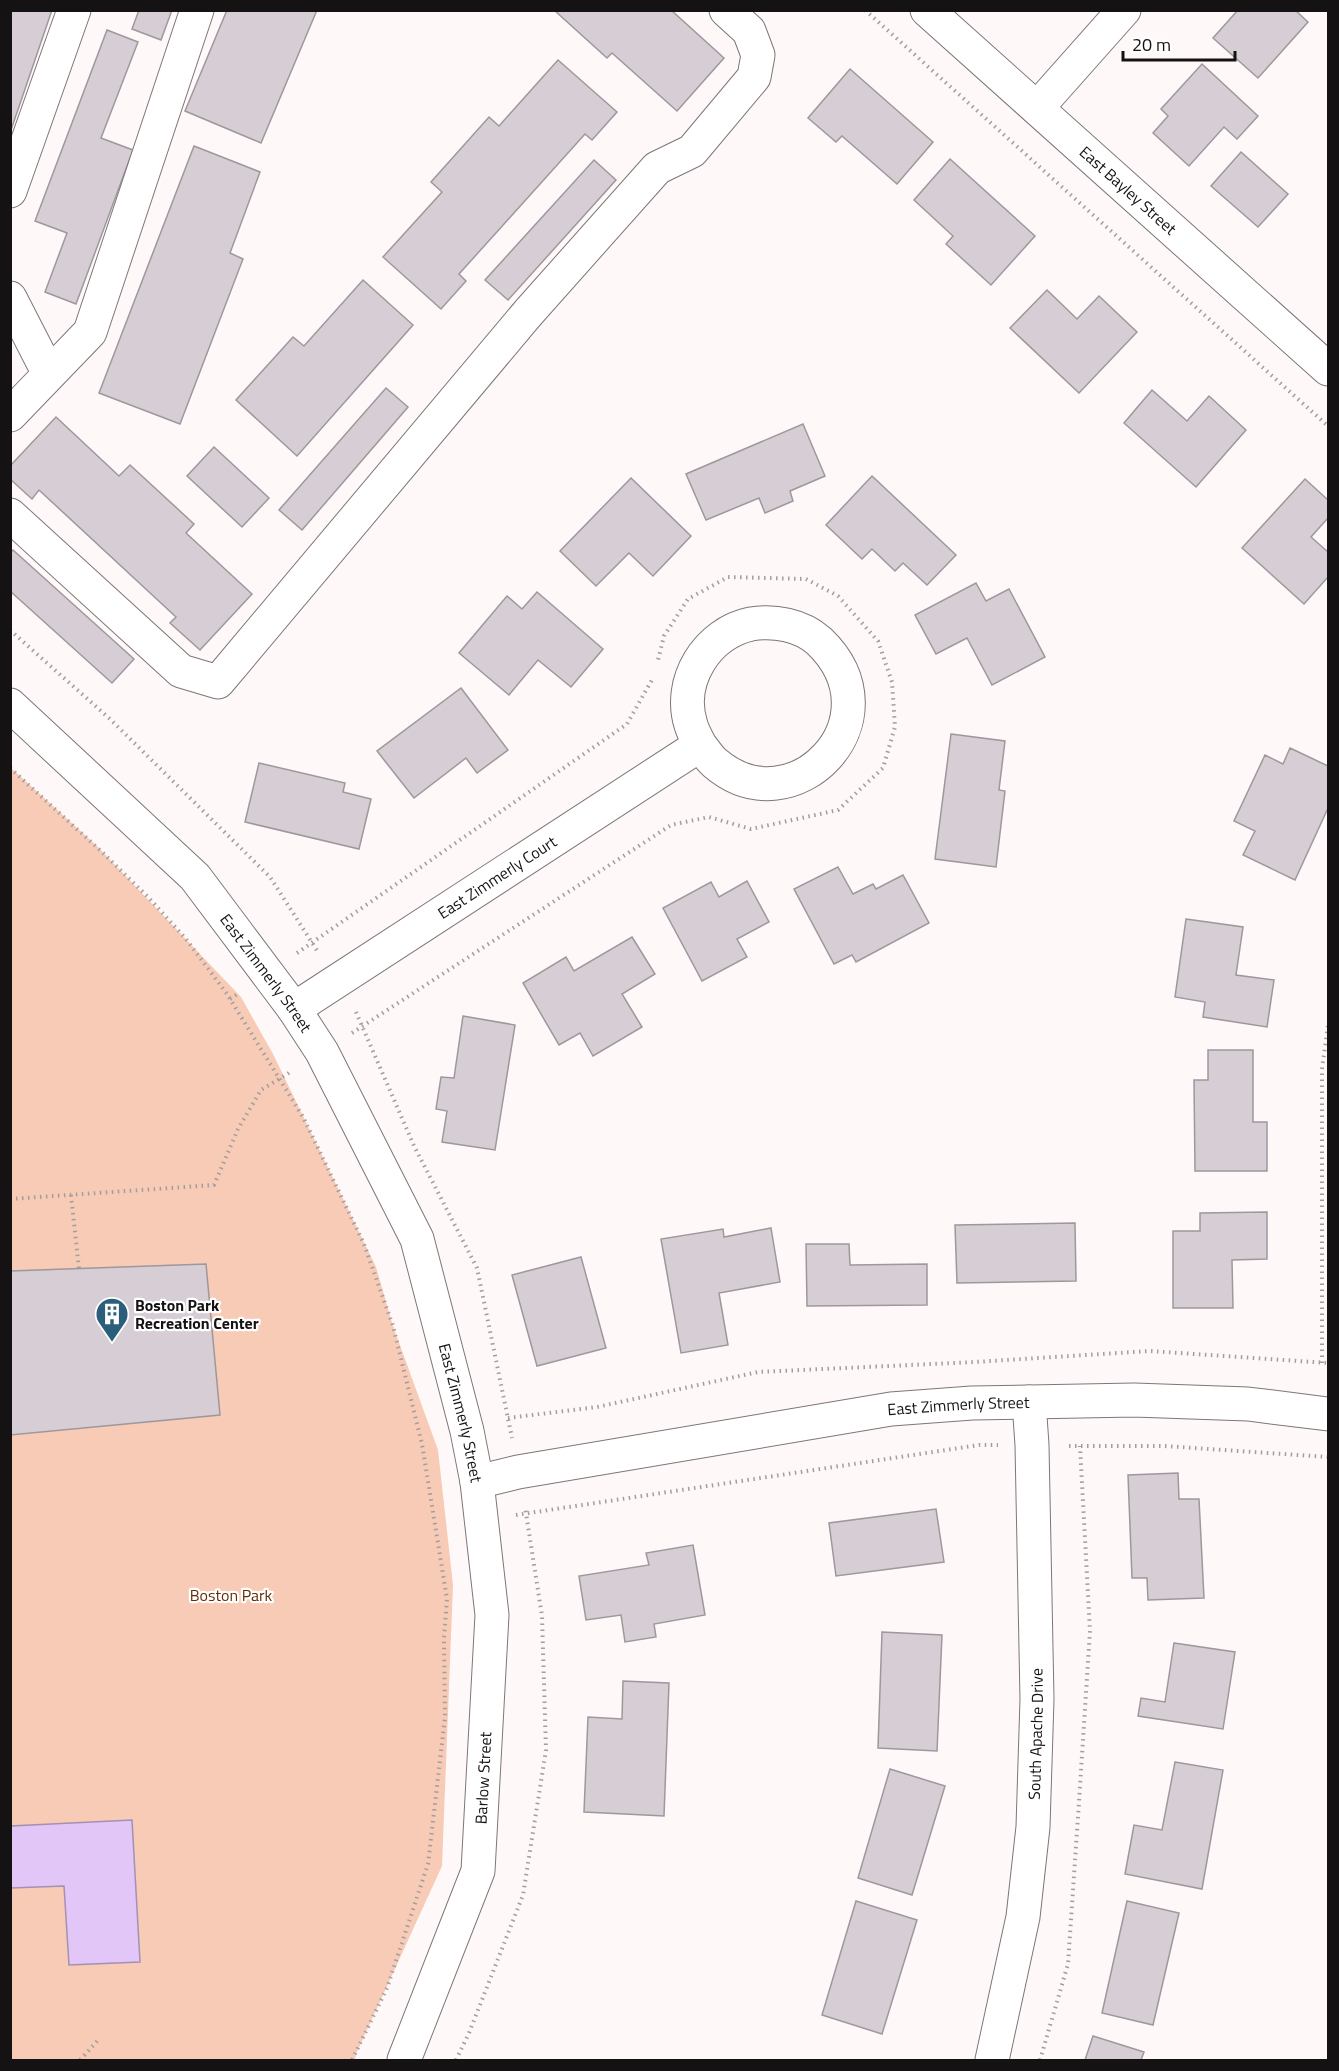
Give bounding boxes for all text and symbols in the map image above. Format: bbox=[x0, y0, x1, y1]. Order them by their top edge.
scale bar bbox=[1123, 24, 1236, 62]
text: 20 m bbox=[1132, 31, 1171, 58]
street label: East Bayley Street bbox=[1074, 140, 1182, 240]
street label: East Zimmerly Court bbox=[433, 829, 561, 925]
street label: East Zimmerly Street bbox=[214, 908, 318, 1037]
place label: Boston Park Recreation Center bbox=[135, 1293, 259, 1335]
building icon: Boston Park Recreation Center bbox=[94, 1296, 130, 1343]
street label: East Zimmerly Street bbox=[433, 1341, 489, 1485]
street label: East Zimmerly Street bbox=[886, 1390, 1030, 1421]
park label: Boston Park bbox=[190, 1583, 273, 1607]
street label: South Apache Drive bbox=[1022, 1668, 1049, 1800]
street label: Barlow Street bbox=[469, 1731, 497, 1825]

